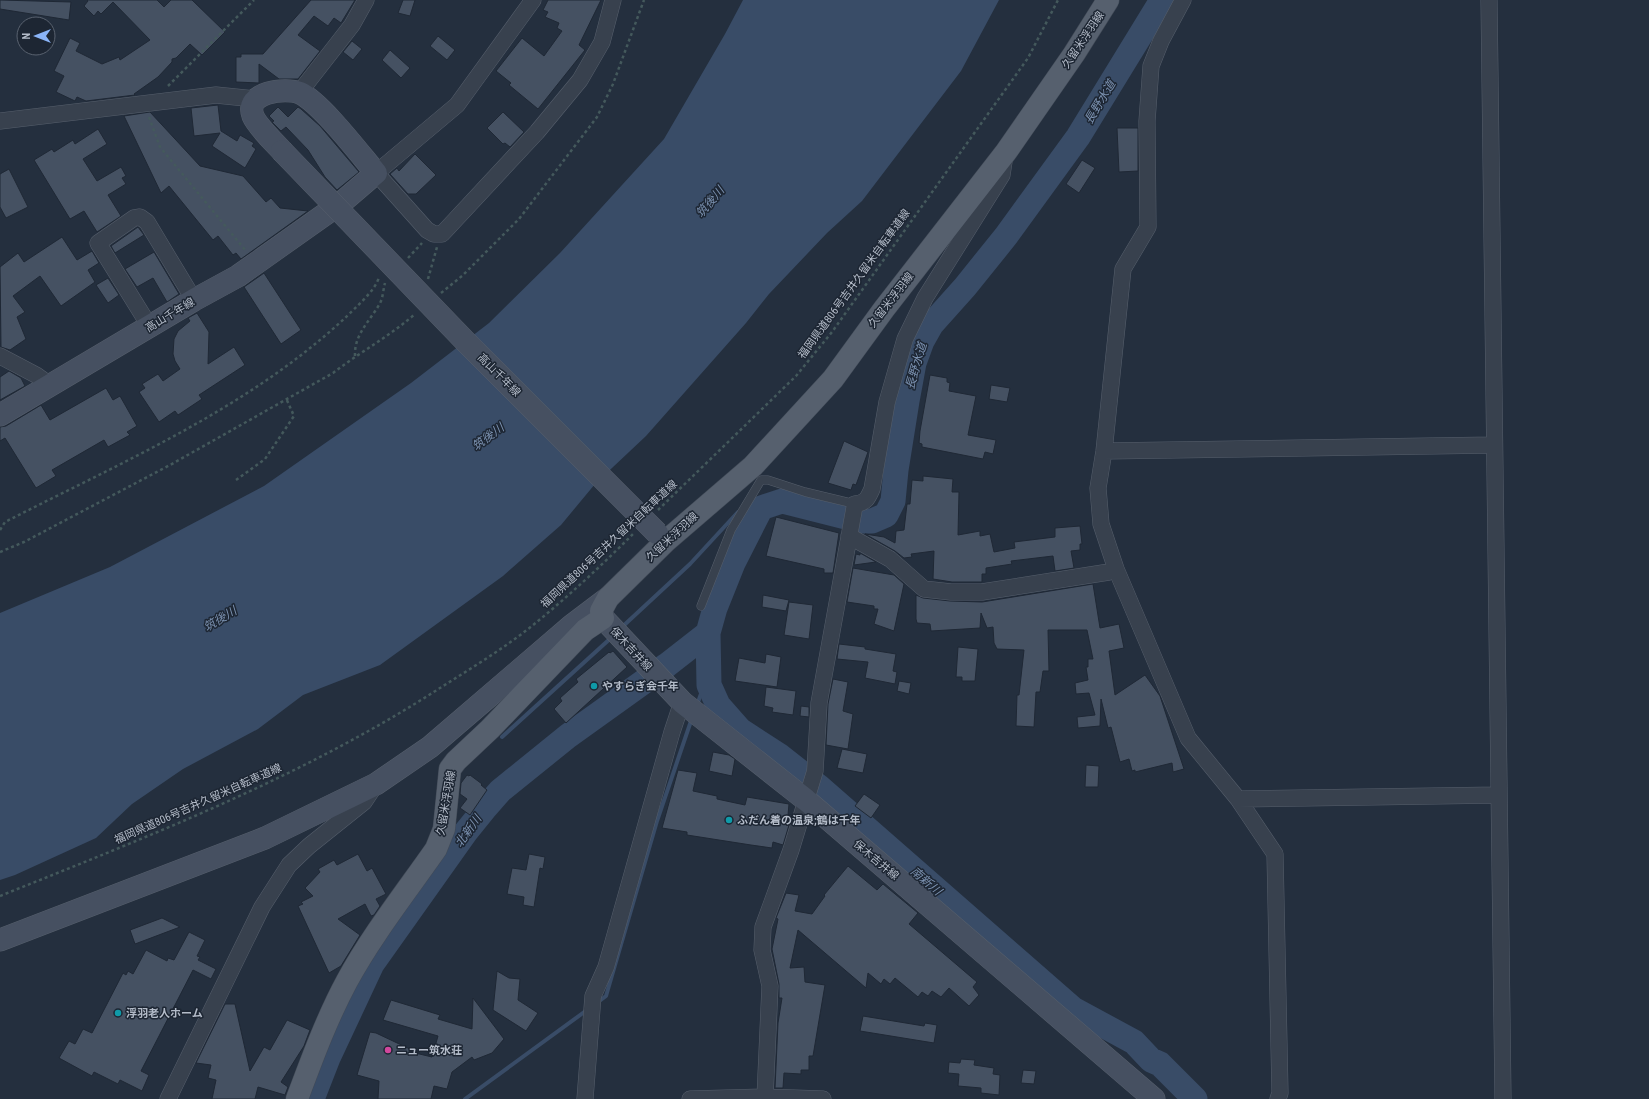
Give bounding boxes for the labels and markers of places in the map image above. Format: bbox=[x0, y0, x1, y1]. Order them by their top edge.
place label: やすらぎ会千年 bbox=[602, 680, 679, 693]
marker: やすらぎ会千年 bbox=[589, 681, 599, 691]
place label: ふだん着の温泉;鶴は千年 bbox=[737, 814, 861, 827]
marker: ふだん着の温泉;鶴は千年 bbox=[724, 815, 734, 825]
place label: 浮羽老人ホーム bbox=[126, 1007, 203, 1020]
marker: 浮羽老人ホーム bbox=[113, 1008, 123, 1018]
place label: ニュー筑水荘 bbox=[396, 1044, 462, 1057]
marker: ニュー筑水荘 bbox=[383, 1045, 393, 1055]

